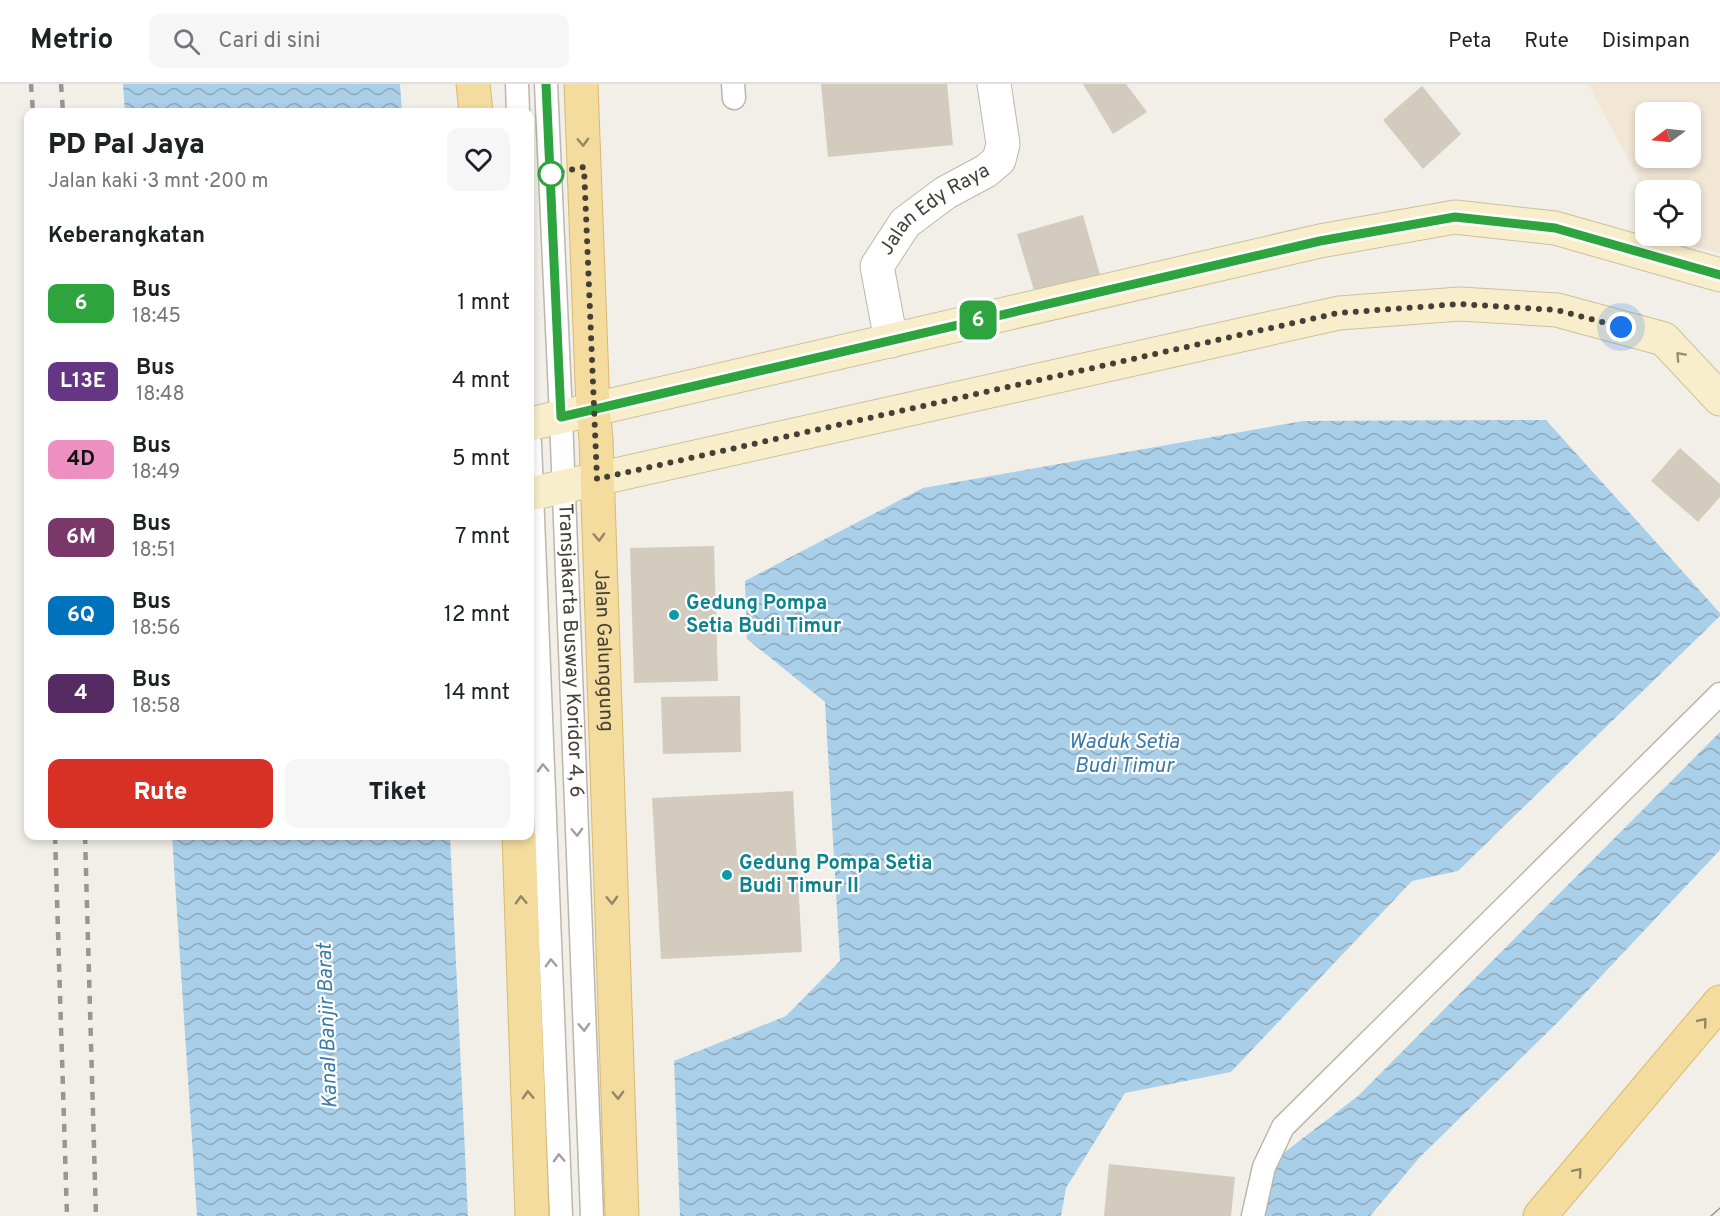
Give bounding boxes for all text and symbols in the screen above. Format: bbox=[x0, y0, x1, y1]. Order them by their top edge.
search box bbox=[149, 14, 569, 68]
text: Metrio bbox=[30, 23, 113, 59]
icon: search bbox=[170, 25, 203, 58]
text: Cari di sini bbox=[218, 28, 321, 55]
text: Peta bbox=[1448, 28, 1491, 55]
text: Rute bbox=[1524, 28, 1569, 55]
text: Disimpan bbox=[1602, 28, 1690, 55]
north arrow bbox=[1635, 102, 1701, 168]
map controls bbox=[1635, 102, 1701, 246]
text: PD Pal Jaya bbox=[48, 128, 205, 164]
button: heart bbox=[447, 128, 510, 191]
one-way arrow bbox=[577, 138, 590, 147]
street label: Jalan Edy Raya bbox=[874, 158, 994, 261]
unlabelled marker bbox=[538, 161, 564, 187]
text: Jalan kaki · 3 mnt · 200 m bbox=[48, 169, 268, 195]
button: locate bbox=[1635, 180, 1701, 246]
text: Keberangkatan bbox=[48, 223, 205, 250]
text: Bus bbox=[132, 277, 171, 304]
text: 6 bbox=[75, 290, 87, 317]
text: 1 mnt bbox=[457, 290, 510, 317]
line badge: 6 bbox=[958, 300, 998, 340]
text: 18:45 bbox=[132, 304, 181, 330]
text: 6 bbox=[972, 307, 984, 334]
your location bbox=[1606, 312, 1636, 342]
one-way arrow bbox=[1676, 353, 1687, 363]
text: Bus bbox=[136, 355, 175, 382]
text: L13E bbox=[60, 368, 106, 395]
text: 4 mnt bbox=[452, 368, 510, 395]
text: 18:48 bbox=[136, 382, 185, 408]
text: Bus bbox=[132, 433, 171, 460]
text: 4D bbox=[67, 446, 95, 473]
text: 5 mnt bbox=[452, 446, 510, 473]
text: 18:49 bbox=[132, 460, 180, 486]
street label: Transjakarta Busway Koridor 4, 6 bbox=[551, 503, 589, 798]
text: Bus bbox=[132, 511, 171, 538]
text: 6M bbox=[66, 524, 96, 551]
text: 7 mnt bbox=[455, 524, 510, 551]
one-way arrow bbox=[593, 533, 606, 542]
text: 18:51 bbox=[132, 538, 176, 564]
street label: Jalan Galunggung bbox=[587, 569, 619, 732]
text: Bus bbox=[132, 589, 171, 616]
place label: Gedung Pompa Setia Budi Timur bbox=[686, 591, 842, 640]
text: 6Q bbox=[67, 602, 95, 629]
text: 12 mnt bbox=[444, 602, 510, 629]
marker: Gedung Pompa Setia Budi Timur bbox=[667, 608, 681, 622]
text: 18:56 bbox=[132, 616, 181, 642]
text: Bus bbox=[132, 667, 171, 694]
text: 4 bbox=[74, 680, 88, 707]
text: 14 mnt bbox=[444, 680, 510, 707]
text: 18:58 bbox=[132, 694, 181, 720]
water label: Waduk Setia Budi Timur bbox=[1069, 729, 1180, 780]
button: Rute bbox=[48, 759, 273, 828]
button: Tiket bbox=[285, 759, 510, 828]
one-way arrow bbox=[537, 763, 550, 772]
one-way arrow bbox=[570, 828, 583, 837]
place label: Gedung Pompa Setia Budi Timur II bbox=[739, 851, 932, 900]
marker: Gedung Pompa Setia Budi Timur II bbox=[720, 868, 734, 882]
one-way arrow bbox=[515, 895, 527, 904]
one-way arrow bbox=[605, 895, 618, 904]
water label: Kanal Banjir Barat bbox=[312, 941, 344, 1109]
one-way arrow bbox=[545, 958, 558, 967]
one-way arrow bbox=[1696, 1018, 1707, 1029]
one-way arrow bbox=[578, 1022, 591, 1031]
one-way arrow bbox=[521, 1090, 534, 1099]
one-way arrow bbox=[612, 1090, 625, 1099]
one-way arrow bbox=[553, 1153, 565, 1162]
one-way arrow bbox=[1571, 1168, 1582, 1179]

